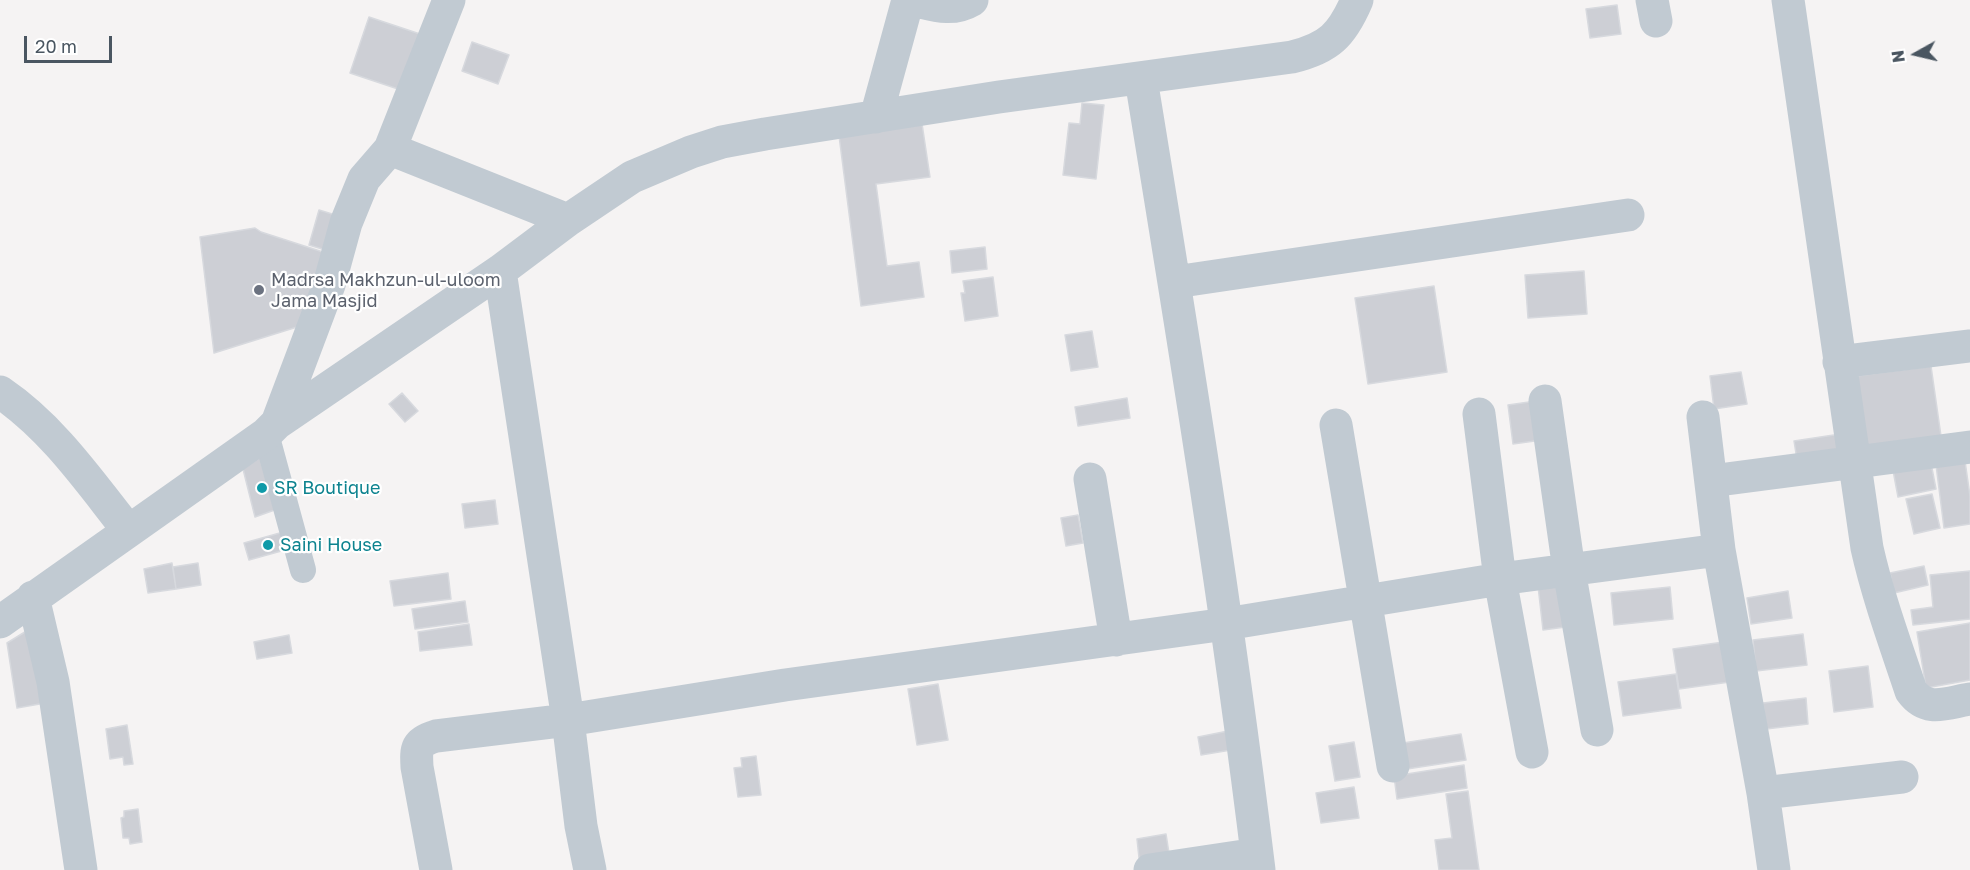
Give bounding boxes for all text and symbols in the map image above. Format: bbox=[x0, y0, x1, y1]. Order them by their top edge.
scale bar bbox=[27, 24, 116, 62]
north arrow bbox=[1886, 24, 1946, 84]
text: 20 m bbox=[35, 35, 77, 57]
text: N bbox=[1887, 49, 1909, 64]
place label: Madrsa Makhzun-ul-uloom Jama Masjid bbox=[271, 269, 501, 312]
marker: Madrsa Makhzun-ul-uloom Jama Masjid bbox=[252, 283, 266, 297]
place label: SR Boutique bbox=[274, 477, 380, 499]
marker: SR Boutique bbox=[255, 481, 269, 495]
place label: Saini House bbox=[280, 534, 382, 556]
marker: Saini House bbox=[261, 538, 275, 552]

